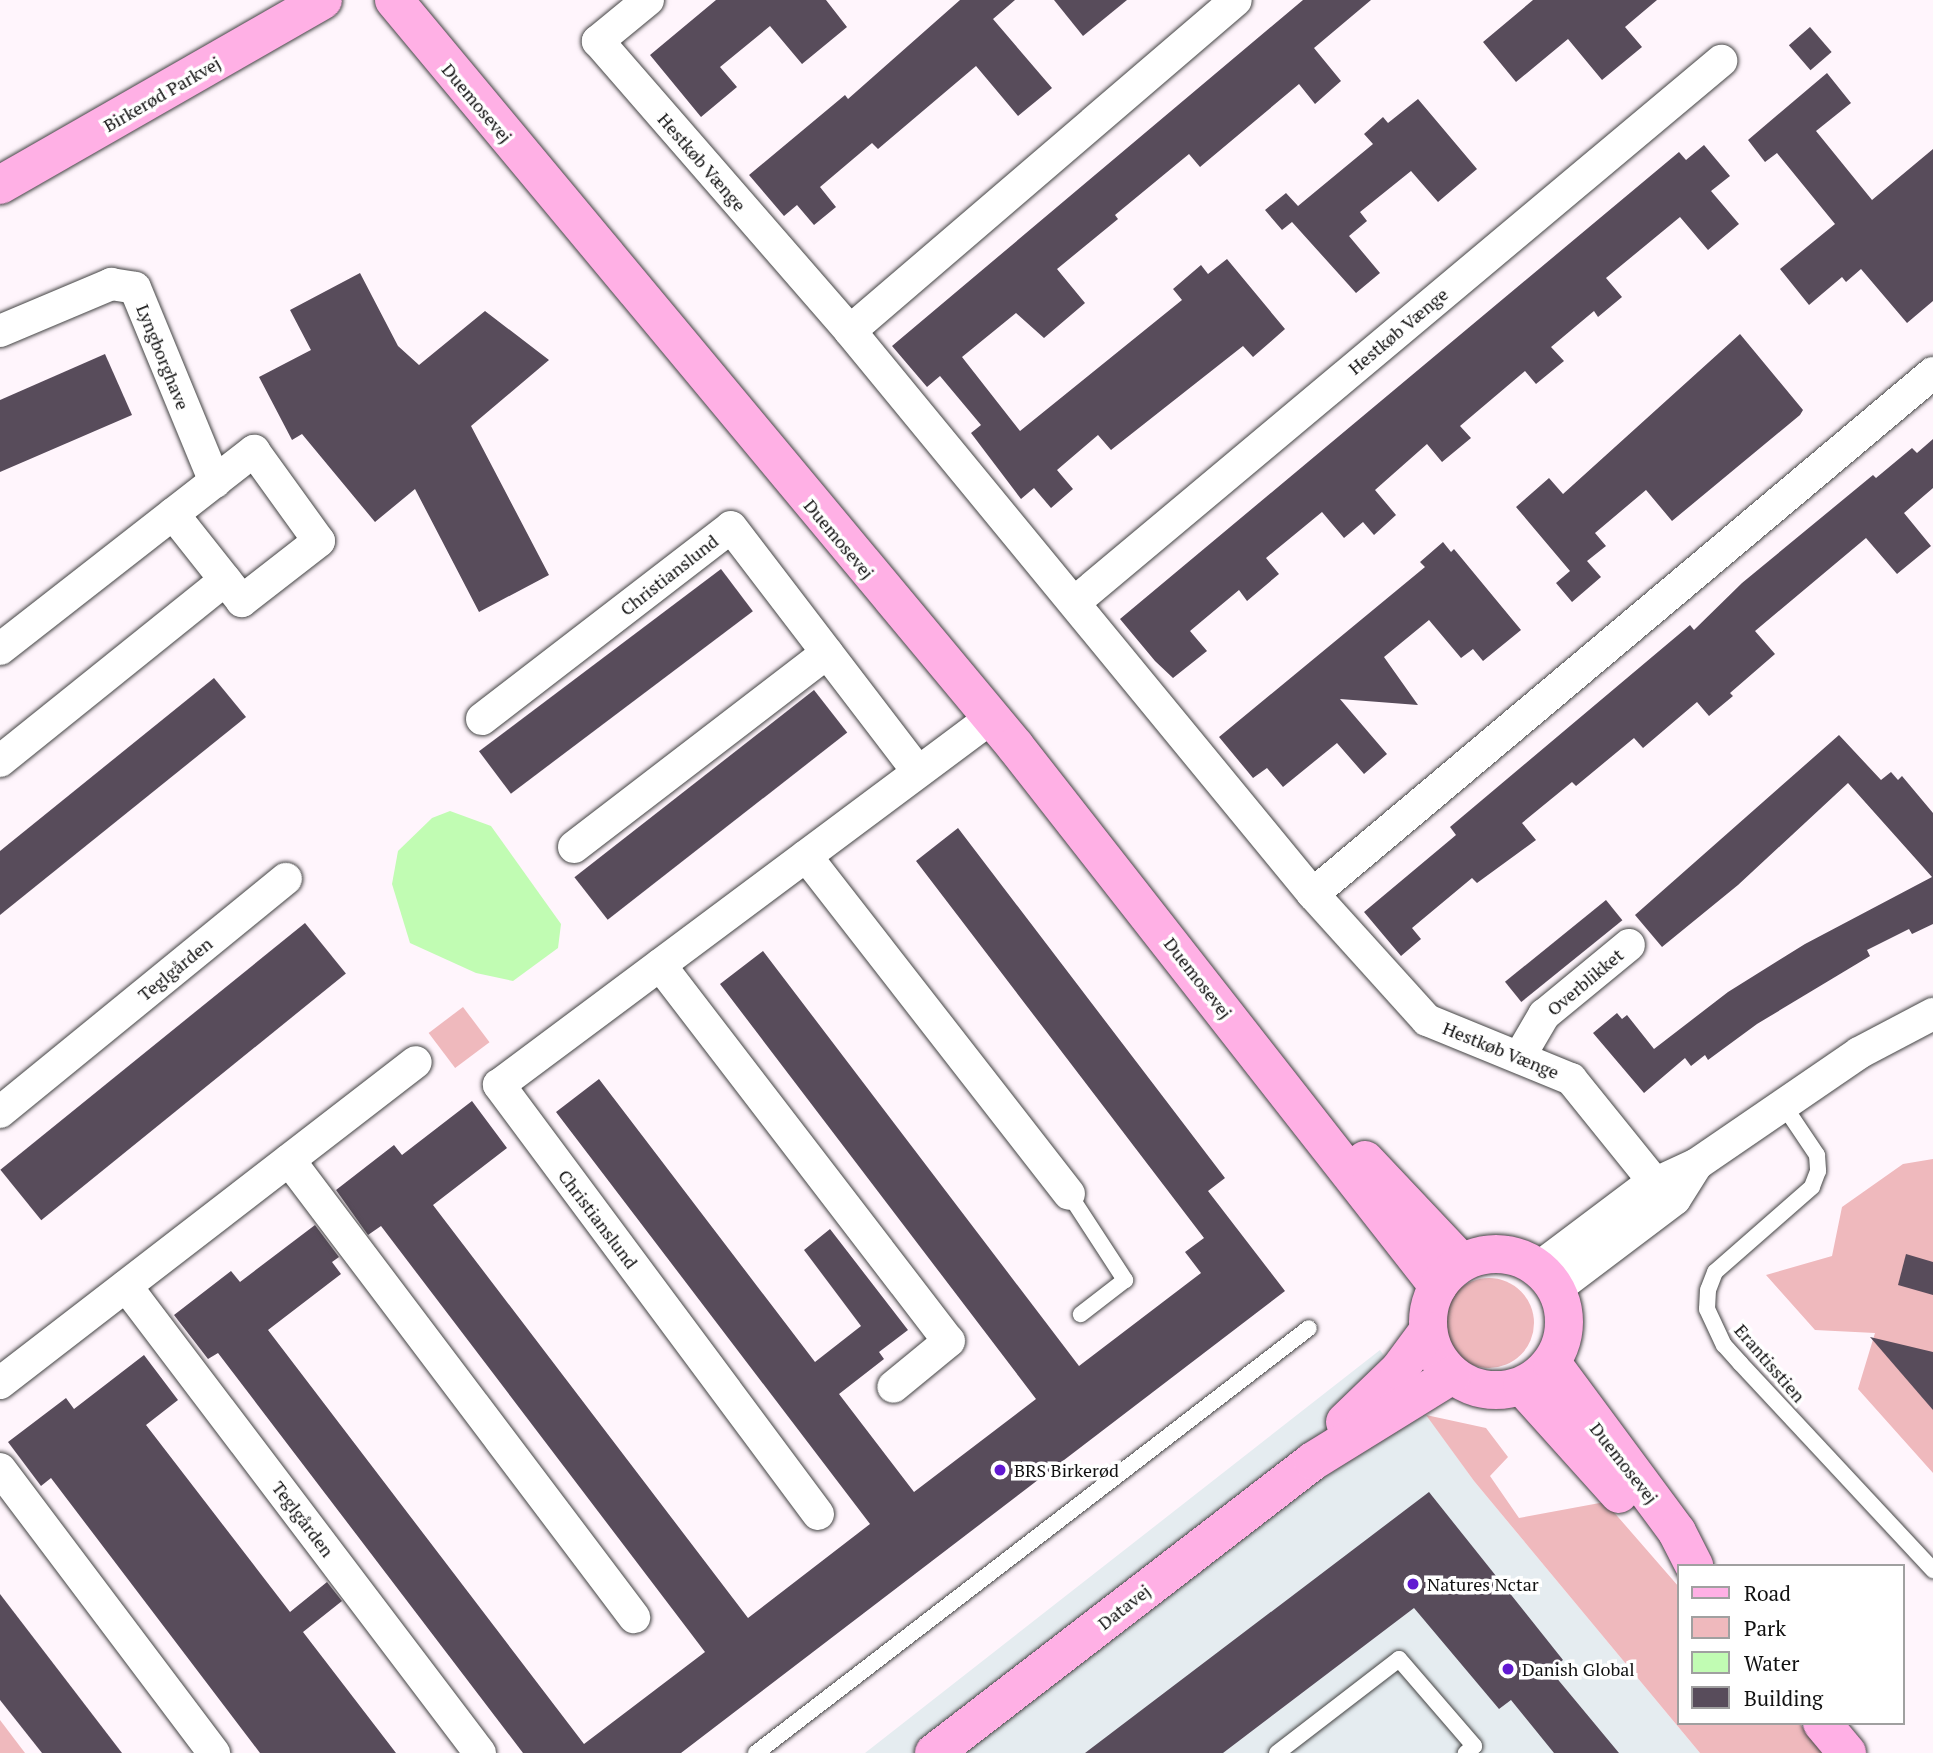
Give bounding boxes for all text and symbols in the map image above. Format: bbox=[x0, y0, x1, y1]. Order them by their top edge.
street label: Birkerød Parkvej bbox=[100, 52, 224, 136]
street label: Duemosevej bbox=[437, 59, 517, 147]
street label: Hestkøb Vænge bbox=[653, 108, 751, 216]
street label: Hestkøb Vænge bbox=[1344, 283, 1452, 379]
street label: Lyngborghave bbox=[132, 301, 194, 413]
street label: Duemosevej bbox=[799, 495, 879, 583]
street label: Christianslund bbox=[616, 530, 722, 620]
street label: Teglgården bbox=[134, 933, 216, 1005]
street label: Duemosevej bbox=[1160, 933, 1236, 1023]
street label: Overblikket bbox=[1543, 944, 1627, 1020]
street label: Hestkøb Vænge bbox=[1440, 1017, 1562, 1083]
street label: Christianslund bbox=[554, 1165, 642, 1273]
street label: Erantisstien bbox=[1730, 1319, 1810, 1407]
street label: Duemosevej bbox=[1586, 1418, 1662, 1508]
place label: BRS Birkerød bbox=[1014, 1459, 1119, 1481]
marker: BRS Birkerød bbox=[992, 1462, 1008, 1478]
street label: Teglgården bbox=[268, 1477, 338, 1561]
legend bbox=[1678, 1564, 1905, 1725]
place label: Natures Nctar bbox=[1427, 1573, 1539, 1595]
marker: Natures Nctar bbox=[1405, 1576, 1421, 1592]
text: Road bbox=[1744, 1579, 1791, 1607]
street label: Datavej bbox=[1093, 1580, 1155, 1634]
text: Park bbox=[1744, 1614, 1786, 1642]
text: Water bbox=[1744, 1649, 1799, 1677]
place label: Danish Global bbox=[1522, 1658, 1635, 1680]
marker: Danish Global bbox=[1500, 1661, 1516, 1677]
text: Building bbox=[1744, 1684, 1823, 1712]

